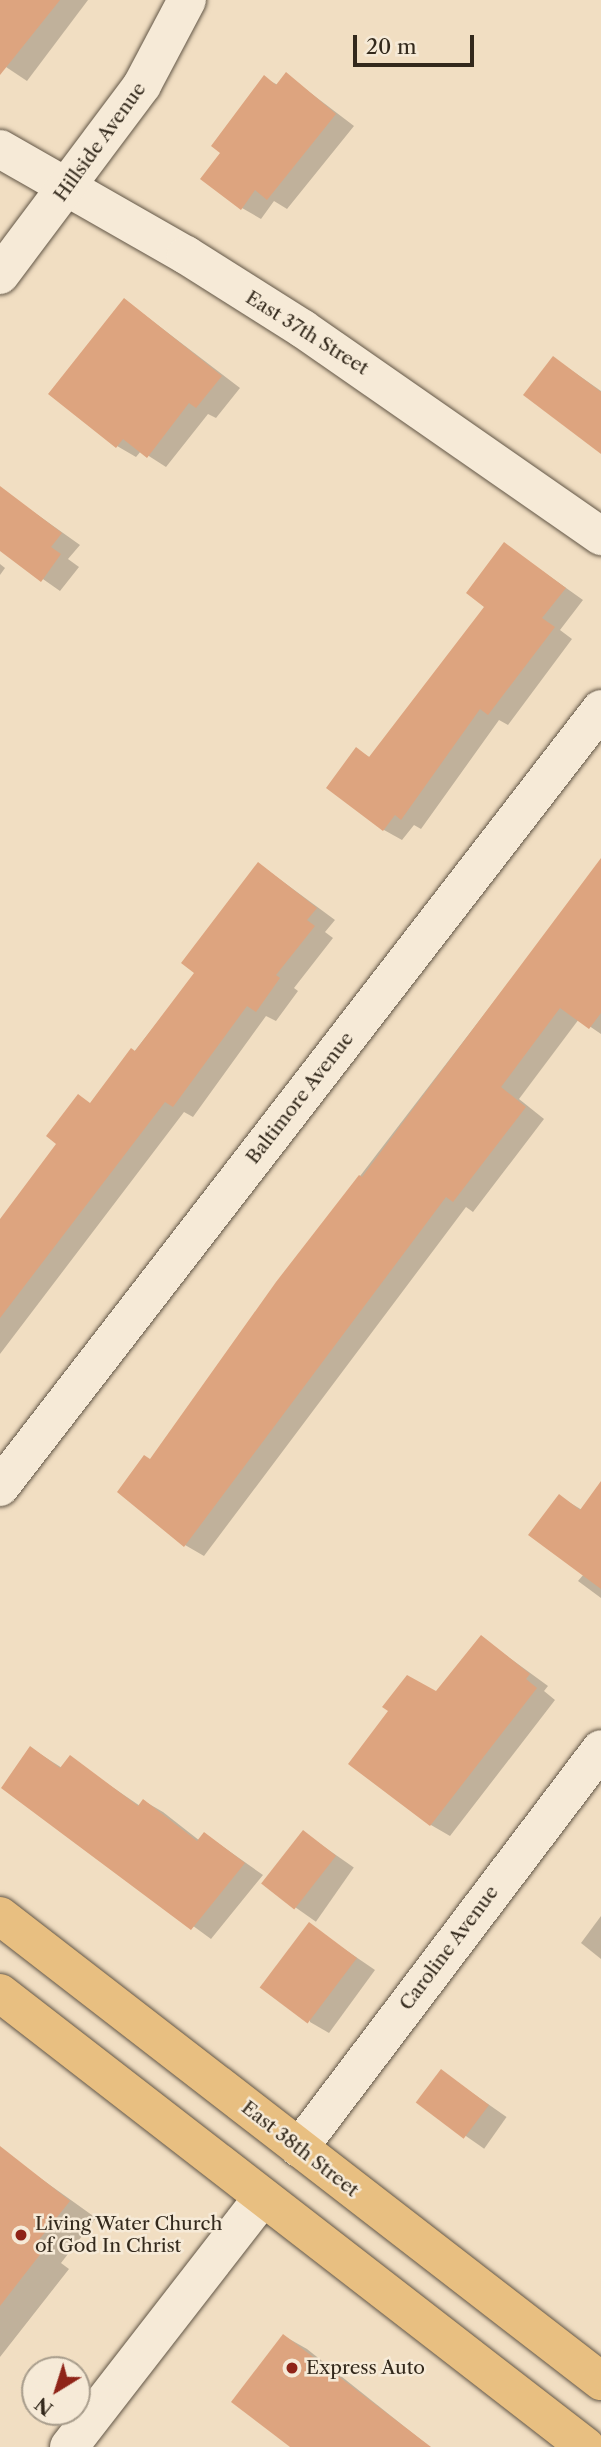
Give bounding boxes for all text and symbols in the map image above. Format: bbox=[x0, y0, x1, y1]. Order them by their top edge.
scale bar bbox=[356, 21, 477, 65]
text: 20 m bbox=[366, 34, 417, 59]
street label: Hillside Avenue bbox=[49, 78, 151, 206]
street label: East 37th Street bbox=[241, 286, 373, 380]
street label: Baltimore Avenue bbox=[241, 1027, 359, 1169]
street label: Caroline Avenue bbox=[395, 1881, 503, 2015]
street label: East 38th Street bbox=[237, 2096, 363, 2202]
place label: Living Water Church of God In Christ bbox=[35, 2213, 223, 2257]
marker: Living Water Church of God In Christ bbox=[13, 2227, 29, 2243]
north arrow bbox=[21, 2356, 91, 2426]
place label: Express Auto bbox=[306, 2357, 426, 2379]
marker: Express Auto bbox=[284, 2360, 300, 2376]
text: N bbox=[30, 2392, 58, 2421]

